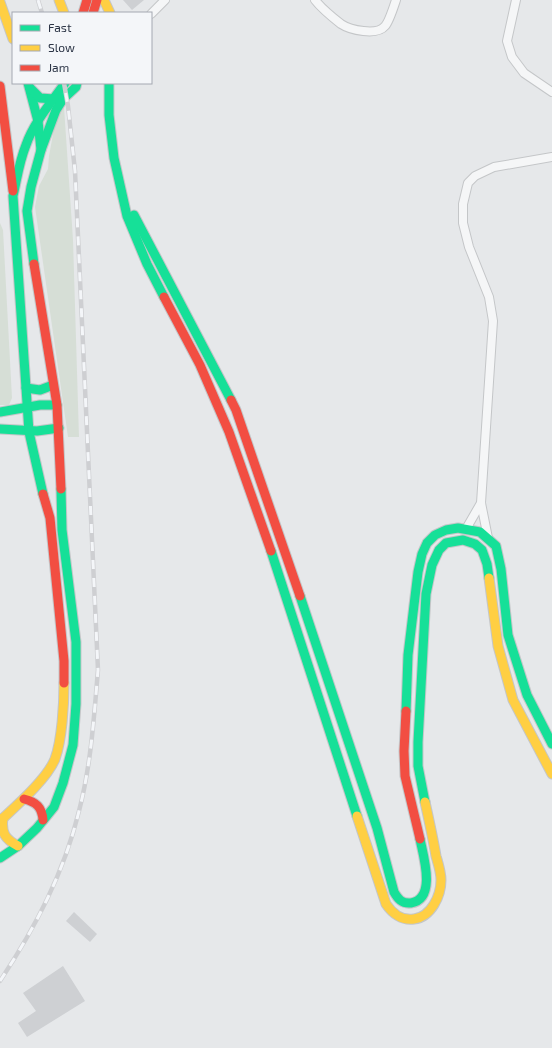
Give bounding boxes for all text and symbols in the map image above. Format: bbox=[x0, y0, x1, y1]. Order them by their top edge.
legend bbox=[12, 12, 152, 84]
text: Fast bbox=[48, 20, 72, 34]
text: Slow bbox=[48, 40, 75, 54]
text: Jam bbox=[48, 60, 69, 74]

